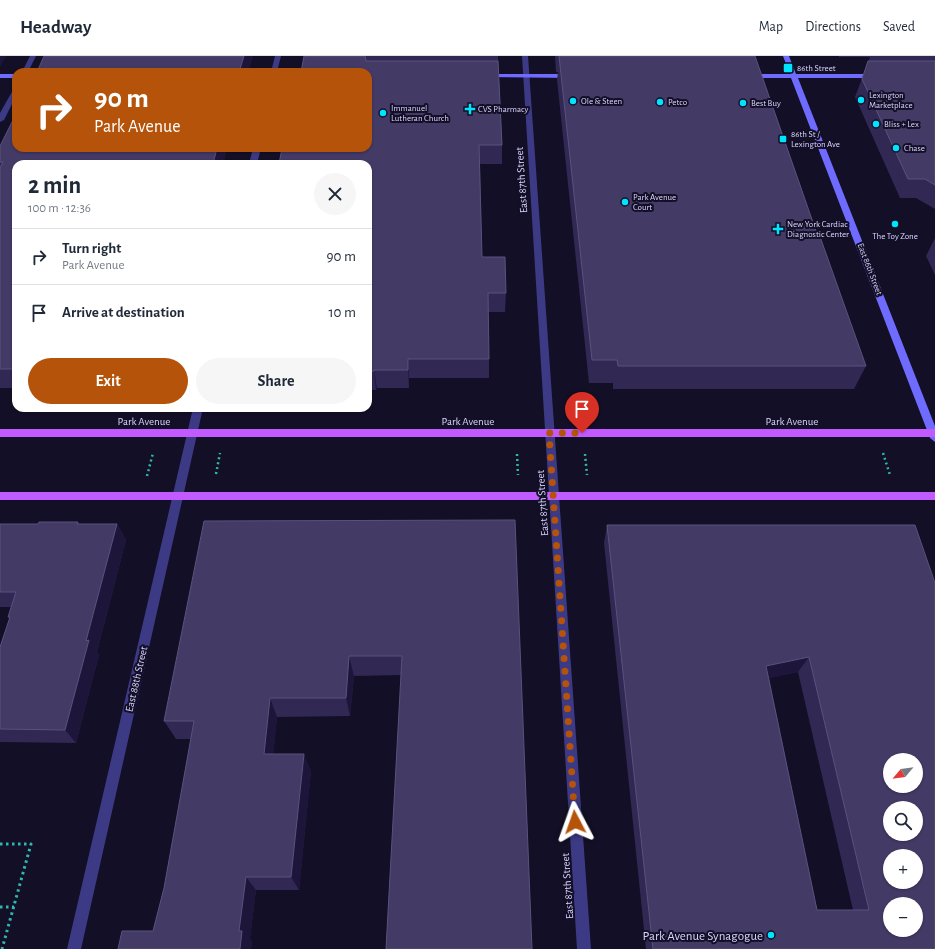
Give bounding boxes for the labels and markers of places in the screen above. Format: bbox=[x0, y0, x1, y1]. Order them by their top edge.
marker: 86th Street bbox=[782, 62, 794, 74]
place label: 86th Street bbox=[797, 64, 836, 73]
place label: Lexington Marketplace bbox=[869, 91, 913, 110]
marker: Lexington Marketplace bbox=[856, 95, 866, 105]
marker: Ole & Steen bbox=[568, 96, 578, 106]
place label: Ole & Steen bbox=[581, 97, 622, 106]
marker: Petco bbox=[655, 97, 665, 107]
place label: Petco bbox=[668, 98, 688, 107]
marker: Best Buy bbox=[738, 98, 748, 108]
place label: Best Buy bbox=[751, 99, 781, 108]
place label: Immanuel Lutheran Church bbox=[391, 104, 449, 123]
marker: CVS Pharmacy bbox=[465, 104, 475, 114]
place label: CVS Pharmacy bbox=[478, 105, 529, 114]
marker: Immanuel Lutheran Church bbox=[378, 108, 388, 118]
marker: Bliss + Lex bbox=[871, 119, 881, 129]
place label: Bliss + Lex bbox=[884, 120, 919, 129]
place label: 86th St / Lexington Ave bbox=[791, 130, 840, 149]
marker: 86th St / Lexington Ave bbox=[778, 134, 788, 144]
marker: Chase bbox=[891, 143, 901, 153]
place label: Chase bbox=[904, 144, 925, 153]
place label: Park Avenue Court bbox=[633, 193, 676, 212]
marker: Park Avenue Court bbox=[620, 197, 630, 207]
marker: The Toy Zone bbox=[890, 219, 900, 229]
place label: New York Cardiac Diagnostic Center bbox=[787, 220, 849, 239]
marker: New York Cardiac Diagnostic Center bbox=[772, 223, 784, 235]
place label: The Toy Zone bbox=[872, 232, 918, 241]
pin bbox=[565, 392, 599, 433]
place label: Park Avenue Synagogue bbox=[643, 930, 763, 943]
marker: Park Avenue Synagogue bbox=[766, 930, 776, 940]

